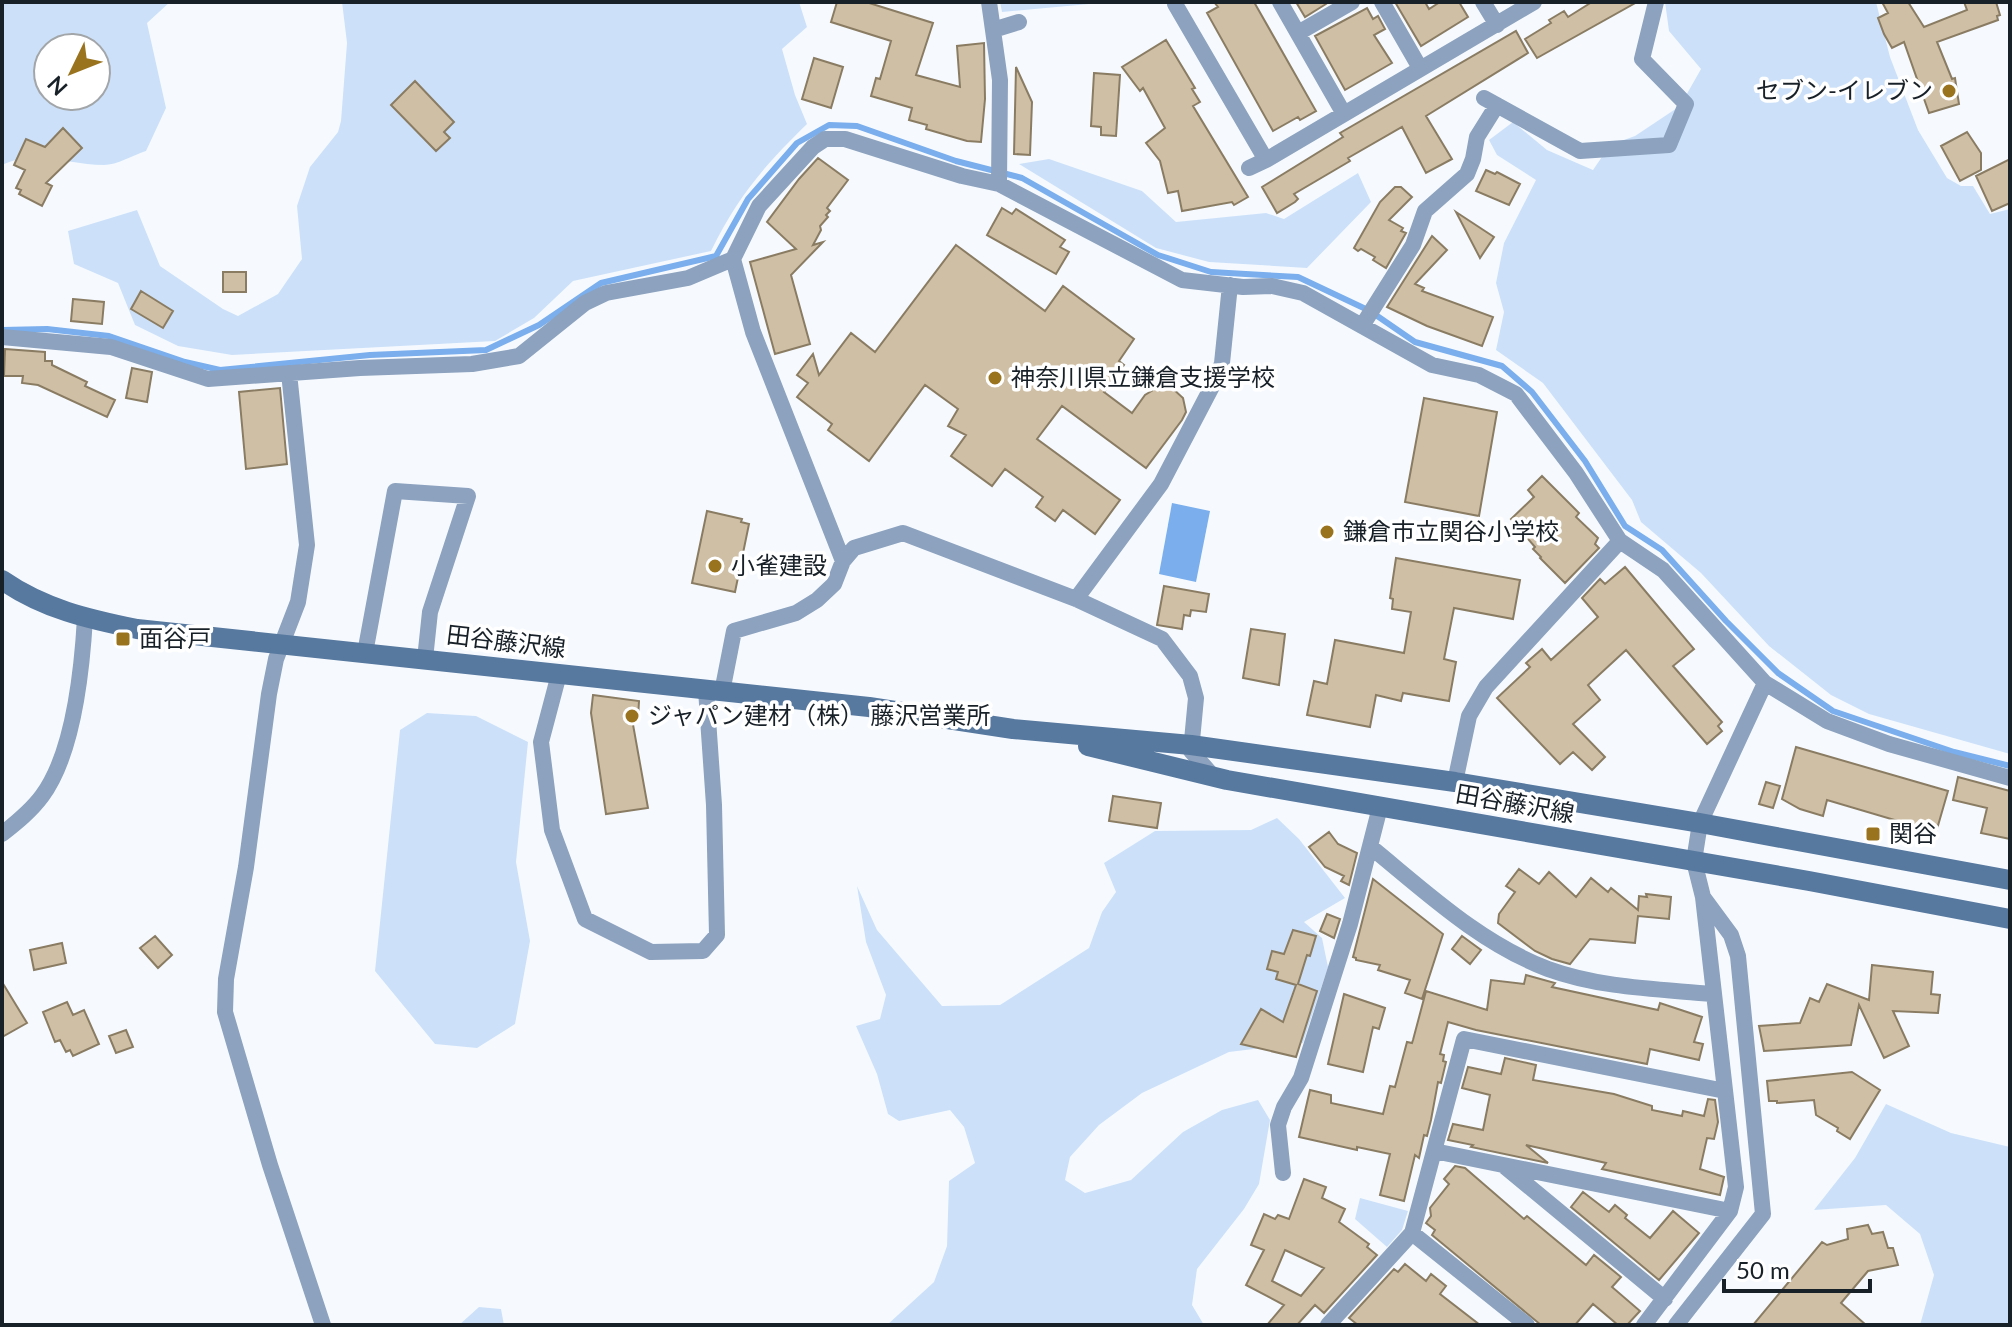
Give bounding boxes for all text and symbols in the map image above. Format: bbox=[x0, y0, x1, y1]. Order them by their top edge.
north arrow bbox=[32, 32, 112, 112]
text: N bbox=[41, 71, 73, 101]
place label: セブン-イレブン bbox=[1756, 75, 1933, 104]
marker: セブン-イレブン bbox=[1940, 82, 1958, 100]
place label: 神奈川県立鎌倉支援学校 bbox=[1011, 362, 1275, 391]
marker: 神奈川県立鎌倉支援学校 bbox=[986, 369, 1004, 387]
place label: 鎌倉市立関谷小学校 bbox=[1343, 516, 1559, 545]
marker: 鎌倉市立関谷小学校 bbox=[1318, 523, 1336, 541]
place label: 小雀建設 bbox=[731, 550, 827, 579]
marker: 小雀建設 bbox=[706, 557, 724, 575]
street label: 田谷藤沢線 bbox=[445, 619, 568, 662]
place label: 面谷戸 bbox=[139, 623, 211, 652]
marker: 面谷戸 bbox=[114, 630, 132, 648]
place label: ジャパン建材（株） 藤沢営業所 bbox=[648, 700, 990, 729]
marker: ジャパン建材（株） 藤沢営業所 bbox=[623, 707, 641, 725]
street label: 田谷藤沢線 bbox=[1454, 778, 1577, 827]
place label: 関谷 bbox=[1889, 818, 1937, 847]
marker: 関谷 bbox=[1864, 825, 1882, 843]
scale bar bbox=[1724, 1243, 1870, 1293]
text: 50 m bbox=[1736, 1255, 1790, 1284]

